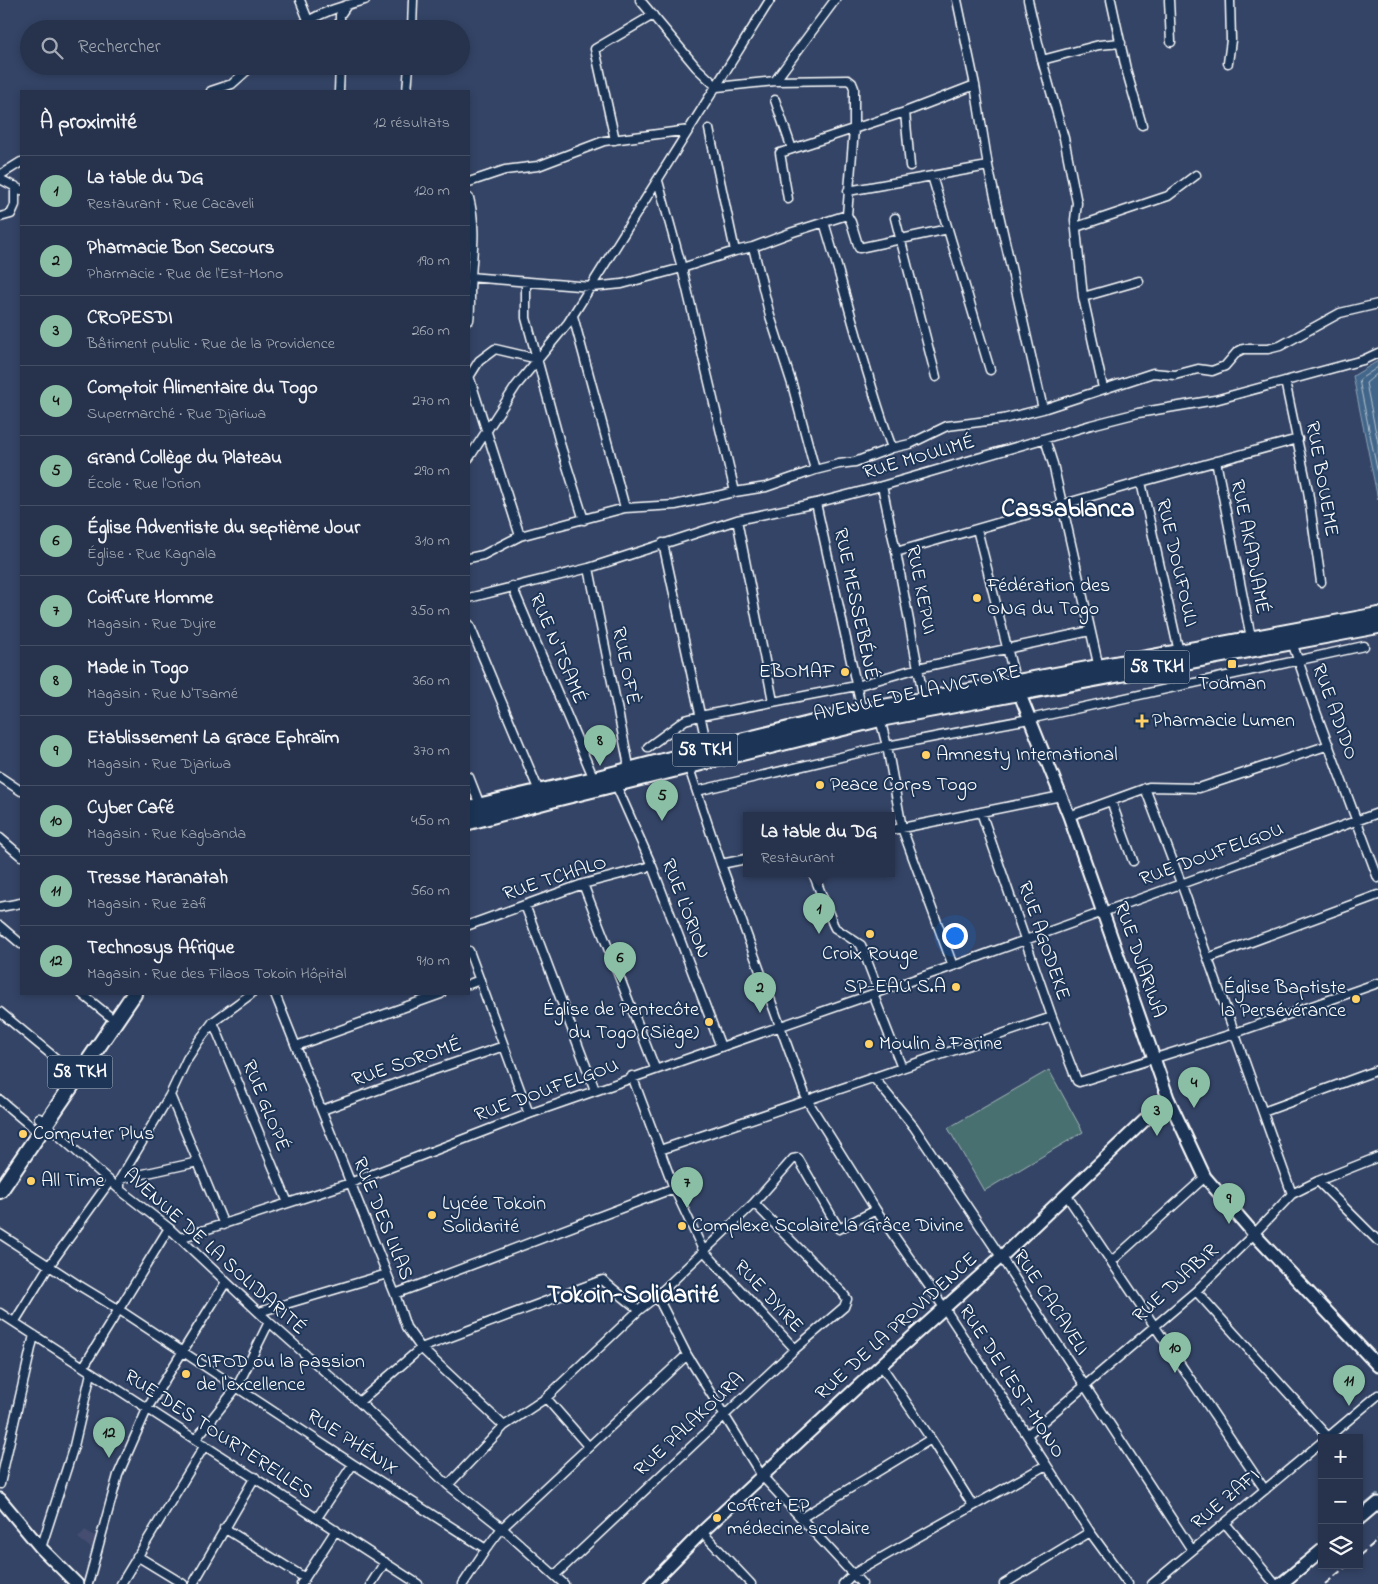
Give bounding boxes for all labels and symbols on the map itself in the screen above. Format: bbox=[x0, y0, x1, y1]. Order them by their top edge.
street label: RUE BOUEME bbox=[1297, 419, 1345, 539]
street label: RUE MOULIMÉ bbox=[860, 428, 978, 488]
street label: RUE AKADJAMÉ bbox=[1222, 477, 1276, 617]
district label: Cassablanca bbox=[1001, 492, 1135, 528]
street label: RUE DOUFOULI bbox=[1147, 496, 1205, 630]
street label: RUE MESSEBÉNÉ bbox=[825, 526, 885, 682]
street label: RUE KEPUI bbox=[897, 543, 943, 637]
place label: Fédération des ONG du Togo bbox=[986, 572, 1110, 625]
street label: RUE N'TSAMÉ bbox=[521, 589, 593, 709]
marker: Fédération des ONG du Togo bbox=[971, 592, 983, 604]
street label: RUE OFÈ bbox=[603, 625, 647, 707]
road number: 58 TKH bbox=[1124, 650, 1190, 684]
place label: EBOMAF bbox=[759, 658, 835, 687]
street label: AVENUE DE LA VICTOIRE bbox=[811, 658, 1023, 730]
marker: Todman bbox=[1226, 658, 1238, 670]
street label: RUE ADIDO bbox=[1303, 660, 1365, 764]
marker: EBOMAF bbox=[839, 666, 851, 678]
place label: Todman bbox=[1198, 670, 1266, 699]
place label: Pharmacie Lumen bbox=[1152, 707, 1295, 736]
marker: Pharmacie Lumen bbox=[1136, 715, 1148, 727]
pin: 8 bbox=[584, 725, 616, 766]
road number: 58 TKH bbox=[672, 734, 738, 766]
place label: Amnesty International bbox=[936, 741, 1118, 770]
marker: Amnesty International bbox=[920, 749, 932, 761]
place label: Peace Corps Togo bbox=[830, 771, 977, 801]
marker: Peace Corps Togo bbox=[814, 779, 826, 791]
pin: 5 bbox=[646, 780, 678, 821]
street label: RUE DOUFELGOU bbox=[1136, 815, 1288, 895]
street label: RUE TCHALO bbox=[499, 849, 611, 909]
street label: RUE L'ORION bbox=[653, 855, 717, 963]
street label: RUE AGODEKE bbox=[1009, 878, 1077, 1004]
pin: 1 bbox=[803, 893, 835, 934]
street label: RUE DJARIWA bbox=[1106, 898, 1172, 1022]
your location bbox=[942, 923, 968, 949]
marker: Croix Rouge bbox=[864, 928, 876, 940]
place label: Croix Rouge bbox=[822, 940, 918, 970]
pin: 6 bbox=[604, 942, 636, 983]
pin: 2 bbox=[744, 972, 776, 1013]
place label: SP-EAU S.A bbox=[844, 973, 946, 1002]
place label: Église Baptiste la Persévérance bbox=[1221, 974, 1346, 1026]
marker: SP-EAU S.A bbox=[950, 981, 962, 993]
marker: Église Baptiste la Persévérance bbox=[1350, 993, 1362, 1005]
place label: Église de Pentecôte du Togo (Siège) bbox=[543, 996, 699, 1049]
marker: Église de Pentecôte du Togo (Siège) bbox=[703, 1016, 715, 1028]
place label: Moulin à Farine bbox=[879, 1030, 1002, 1059]
street label: RUE SOROMÉ bbox=[348, 1031, 466, 1095]
marker: Moulin à Farine bbox=[863, 1038, 875, 1050]
street label: RUE DOUFELGOU bbox=[471, 1051, 623, 1131]
road number: 58 TKH bbox=[48, 1056, 112, 1088]
street label: RUE GLOPÉ bbox=[233, 1056, 297, 1156]
pin: 4 bbox=[1178, 1067, 1210, 1108]
pin: 3 bbox=[1141, 1095, 1173, 1136]
place label: Computer Plus bbox=[33, 1120, 154, 1149]
marker: Computer Plus bbox=[17, 1128, 29, 1140]
street label: RUE DES LILAS bbox=[344, 1153, 420, 1285]
street label: AVENUE DE LA SOLIDARITÉ bbox=[116, 1162, 312, 1342]
place label: All Time bbox=[41, 1167, 105, 1196]
pin: 7 bbox=[671, 1167, 703, 1208]
marker: All Time bbox=[25, 1175, 37, 1187]
pin: 9 bbox=[1213, 1183, 1245, 1224]
place label: Lycée Tokoin Solidarité bbox=[442, 1190, 546, 1242]
marker: Lycée Tokoin Solidarité bbox=[426, 1209, 438, 1221]
place label: Complexe Scolaire la Grâce Divine bbox=[692, 1212, 964, 1241]
marker: Complexe Scolaire la Grâce Divine bbox=[676, 1220, 688, 1232]
street label: RUE DJABIR bbox=[1127, 1237, 1226, 1331]
street label: RUE CACAVELI bbox=[1005, 1244, 1095, 1362]
street label: RUE DE LA PROVIDENCE bbox=[809, 1246, 985, 1408]
street label: RUE DYIRE bbox=[726, 1254, 810, 1340]
district label: Tokoin-Solidarité bbox=[547, 1278, 720, 1314]
street label: RUE DE L'EST-MONO bbox=[950, 1299, 1072, 1465]
pin: 10 bbox=[1159, 1332, 1191, 1373]
place label: CIFOD ou la passion de l'excellence bbox=[196, 1348, 365, 1400]
street label: RUE DES TOURTERELLES bbox=[118, 1363, 318, 1507]
pin: 11 bbox=[1333, 1365, 1365, 1406]
street label: RUE PALAKOURA bbox=[628, 1366, 752, 1484]
marker: CIFOD ou la passion de l'excellence bbox=[180, 1368, 192, 1380]
street label: RUE PHÉNIX bbox=[300, 1402, 404, 1484]
pin: 12 bbox=[93, 1417, 125, 1458]
street label: RUE ZAFI bbox=[1185, 1462, 1267, 1538]
place label: coffret EP médecine scolaire bbox=[727, 1492, 870, 1544]
marker: coffret EP médecine scolaire bbox=[711, 1512, 723, 1524]

